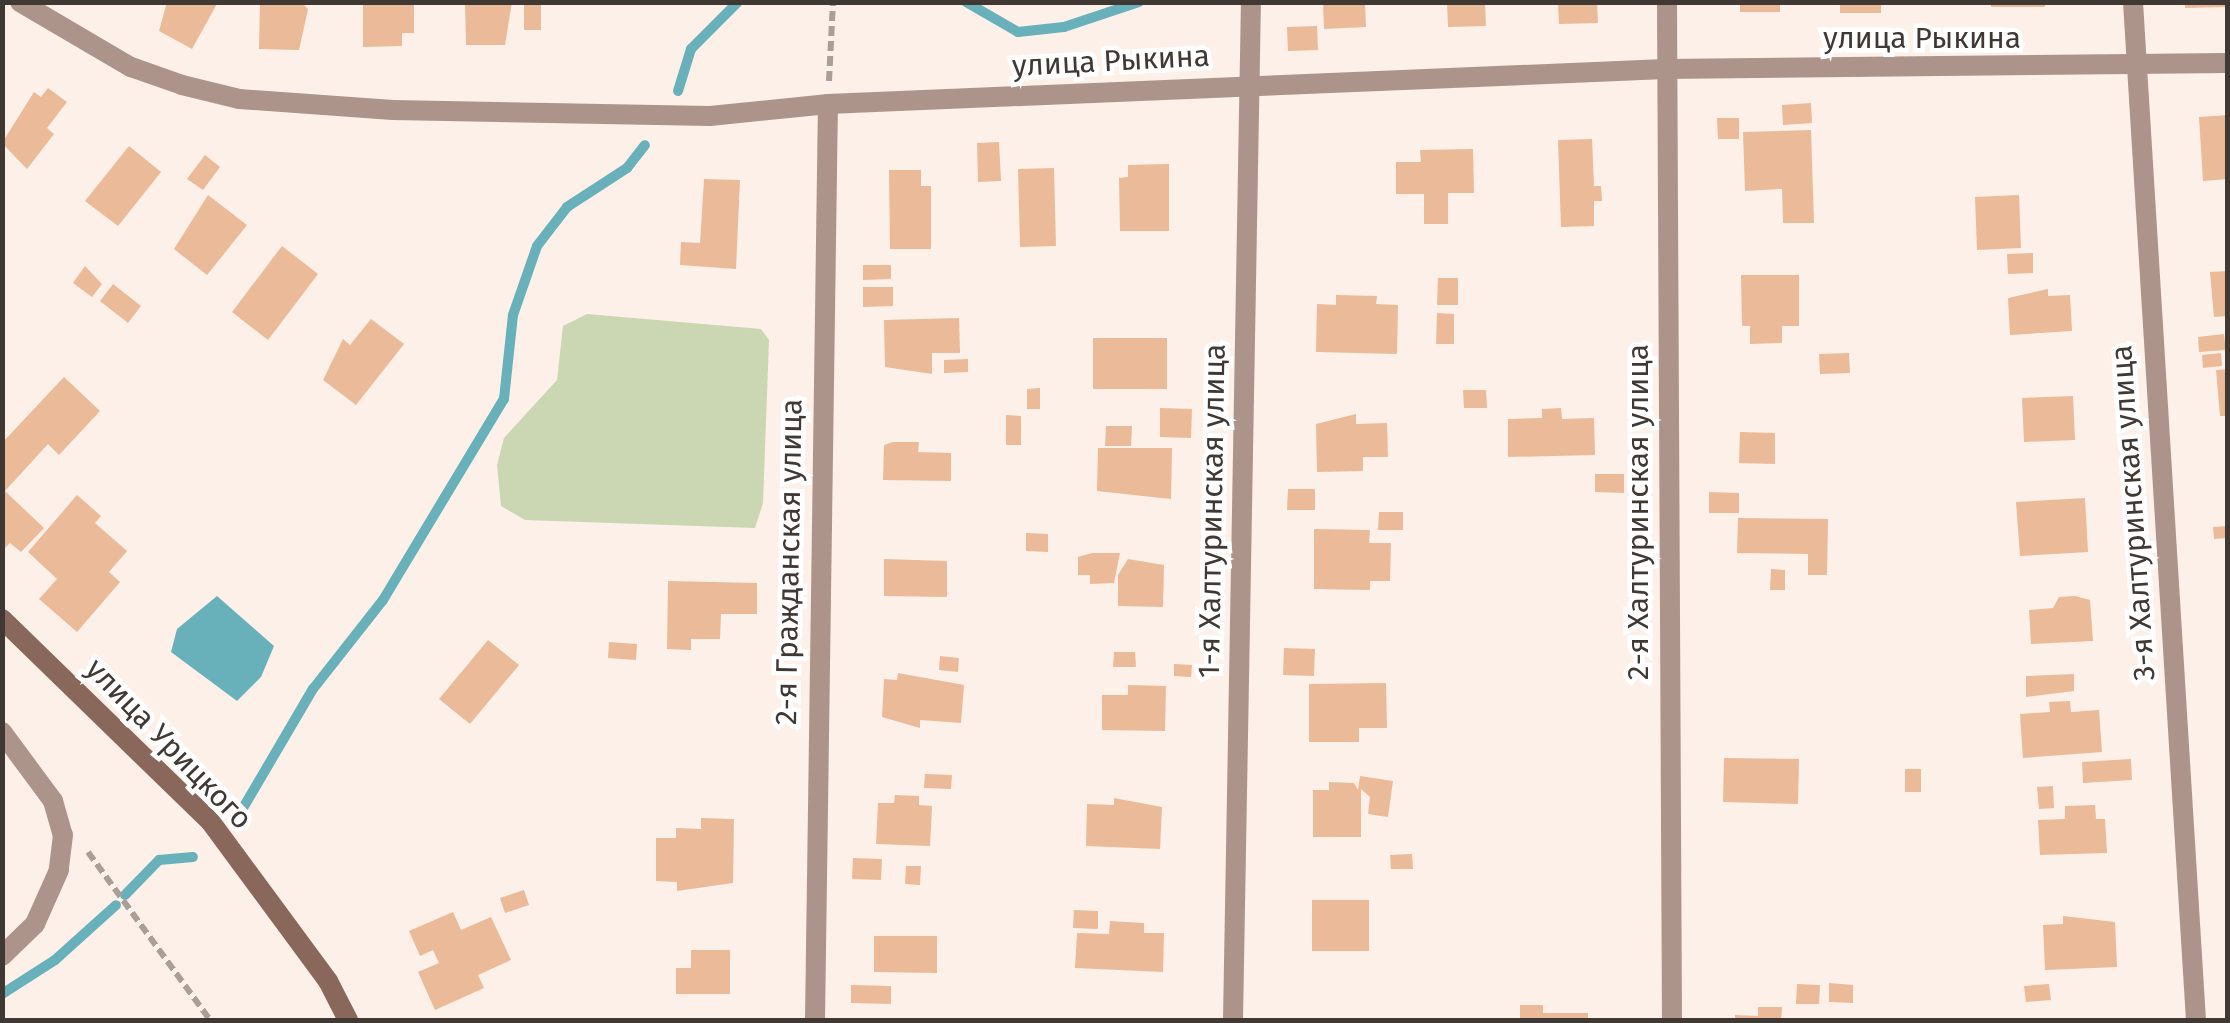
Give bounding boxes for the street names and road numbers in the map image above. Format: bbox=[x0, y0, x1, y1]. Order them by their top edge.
street label: улица Рыкина bbox=[1823, 20, 2021, 56]
street label: улица Рыкина bbox=[1011, 38, 1211, 84]
street label: 1-я Халтуринская улица bbox=[1191, 343, 1233, 679]
street label: 2-я Халтуринская улица bbox=[1620, 344, 1656, 680]
street label: 3-я Халтуринская улица bbox=[2103, 344, 2163, 682]
street label: 2-я Гражданская улица bbox=[768, 399, 810, 725]
street label: улица Урицкого bbox=[78, 651, 260, 837]

